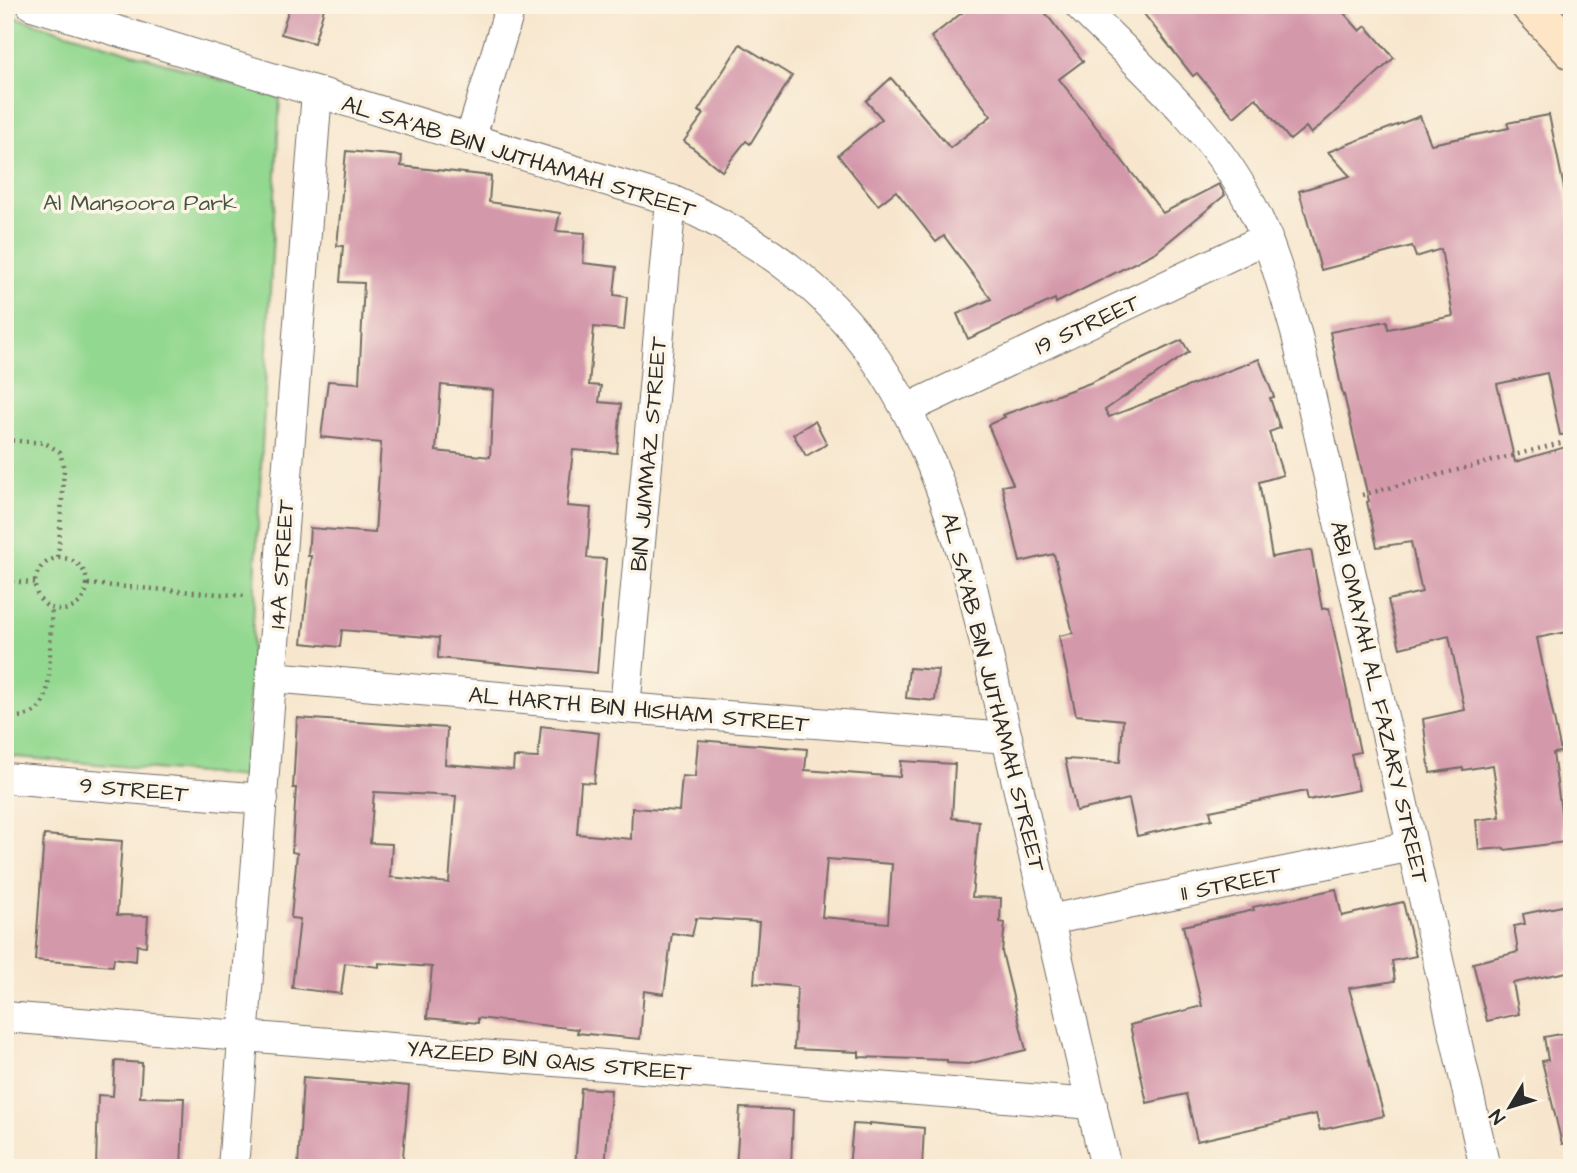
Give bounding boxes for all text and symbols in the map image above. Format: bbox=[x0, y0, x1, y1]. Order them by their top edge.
street label: AL SA'AB BIN JUTHAMAH STREET bbox=[338, 88, 700, 226]
park label: Al Mansoora Park bbox=[43, 187, 237, 219]
street label: 19 STREET bbox=[1030, 286, 1146, 363]
street label: BIN JUMMAZ STREET bbox=[623, 335, 675, 573]
street label: 14A STREET bbox=[262, 498, 303, 630]
street label: AL SA'AB BIN JUTHAMAH STREET bbox=[933, 509, 1053, 876]
street label: ABI OMAYAH AL FAZARY STREET bbox=[1322, 518, 1437, 887]
street label: AL HARTH BIN HISHAM STREET bbox=[467, 679, 811, 741]
street label: 9 STREET bbox=[78, 769, 190, 811]
street label: 11 STREET bbox=[1178, 858, 1285, 909]
street label: YAZEED BIN QAIS STREET bbox=[405, 1033, 693, 1089]
north arrow bbox=[1476, 1072, 1546, 1142]
text: N bbox=[1483, 1103, 1512, 1130]

